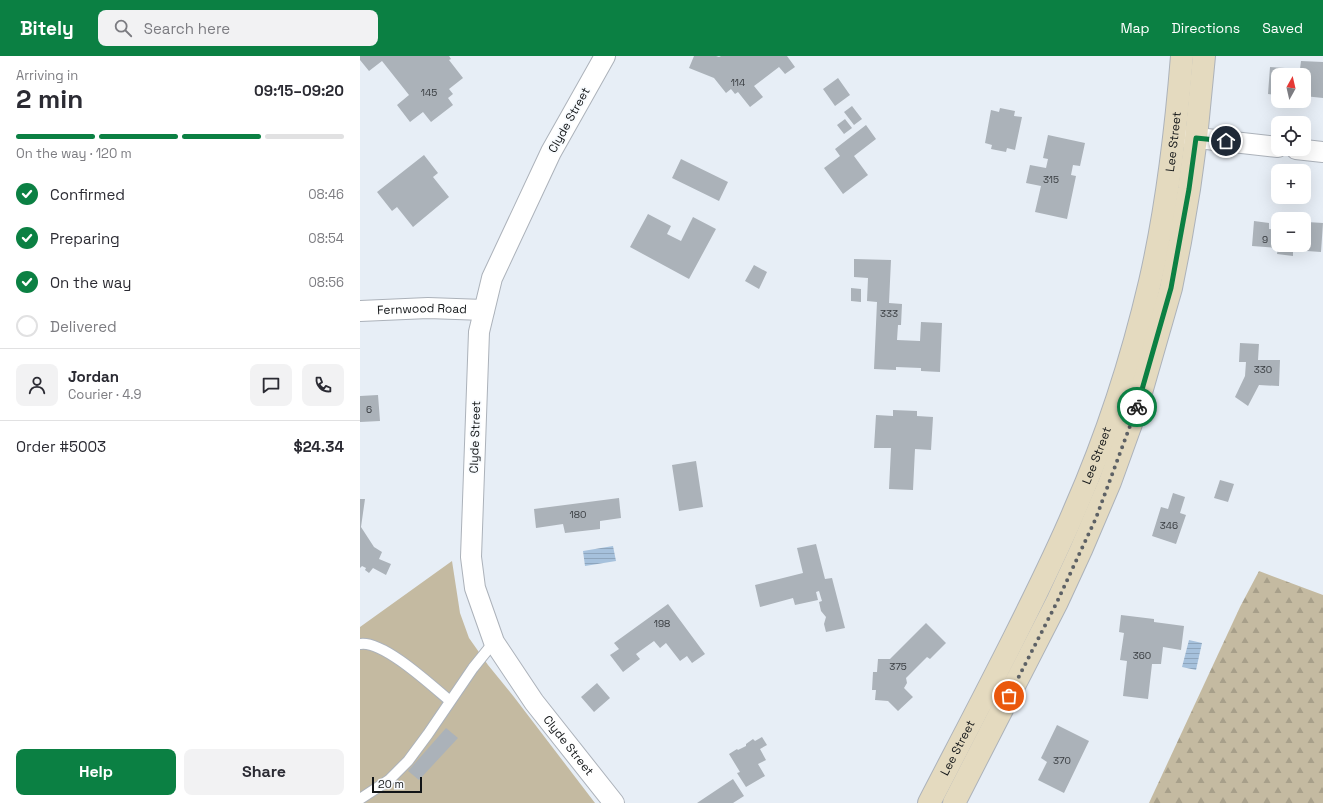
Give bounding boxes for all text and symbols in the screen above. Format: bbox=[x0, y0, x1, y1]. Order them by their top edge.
search box bbox=[98, 10, 378, 46]
text: Bitely bbox=[20, 16, 74, 41]
icon: search bbox=[112, 17, 134, 39]
text: Search here bbox=[144, 19, 230, 38]
text: Map bbox=[1120, 19, 1150, 37]
text: Directions bbox=[1172, 19, 1240, 37]
text: Saved bbox=[1262, 19, 1303, 37]
text: Arriving in bbox=[16, 67, 78, 84]
north arrow bbox=[1271, 68, 1311, 108]
map controls bbox=[1271, 68, 1311, 252]
house number: 114 bbox=[731, 76, 745, 89]
text: 09:15–09:20 bbox=[254, 81, 344, 100]
text: 2 min bbox=[16, 82, 83, 116]
street label: Clyde Street bbox=[544, 84, 594, 156]
house number: 145 bbox=[421, 86, 437, 99]
street label: Lee Street bbox=[1162, 111, 1185, 173]
button: locate bbox=[1271, 116, 1311, 156]
pin bbox=[1209, 124, 1243, 158]
icon: home bbox=[1215, 130, 1237, 152]
text: On the way · 120 m bbox=[16, 145, 132, 162]
button: + bbox=[1271, 164, 1311, 204]
house number: 315 bbox=[1043, 173, 1059, 186]
icon: check bbox=[16, 183, 38, 205]
text: Confirmed bbox=[50, 185, 125, 204]
text: 08:46 bbox=[308, 186, 344, 203]
button: − bbox=[1271, 212, 1311, 252]
icon: check bbox=[16, 227, 38, 249]
text: Preparing bbox=[50, 229, 120, 248]
text: 08:54 bbox=[308, 230, 344, 247]
house number: 9 bbox=[1262, 233, 1268, 246]
icon: check bbox=[16, 271, 38, 293]
text: On the way bbox=[50, 273, 131, 292]
text: 08:56 bbox=[309, 274, 344, 291]
street label: Fernwood Road bbox=[377, 300, 467, 318]
house number: 333 bbox=[880, 307, 898, 320]
text: Delivered bbox=[50, 317, 117, 336]
house number: 330 bbox=[1254, 363, 1272, 376]
button: person bbox=[16, 364, 58, 406]
button: chat bbox=[250, 364, 292, 406]
button: phone bbox=[302, 364, 344, 406]
text: Jordan bbox=[68, 367, 119, 386]
text: Courier · 4.9 bbox=[68, 386, 142, 403]
courier bbox=[1117, 387, 1157, 427]
icon: bike bbox=[1126, 396, 1148, 418]
street label: Clyde Street bbox=[466, 400, 484, 474]
house number: 6 bbox=[366, 403, 372, 416]
street label: Lee Street bbox=[1078, 425, 1115, 487]
text: Order #5003 bbox=[16, 437, 106, 456]
text: $24.34 bbox=[294, 437, 344, 456]
house number: 180 bbox=[570, 508, 586, 521]
house number: 346 bbox=[1160, 519, 1178, 532]
house number: 198 bbox=[654, 617, 670, 630]
house number: 360 bbox=[1133, 649, 1151, 662]
house number: 375 bbox=[889, 660, 907, 673]
pin bbox=[992, 679, 1026, 713]
icon: bag bbox=[998, 685, 1020, 707]
street label: Clyde Street bbox=[540, 712, 597, 779]
street label: Lee Street bbox=[937, 717, 979, 778]
button: Help bbox=[16, 749, 176, 795]
button: Share bbox=[184, 749, 344, 795]
house number: 370 bbox=[1053, 754, 1071, 767]
scale bar bbox=[372, 775, 422, 794]
text: 20 m bbox=[378, 777, 404, 791]

